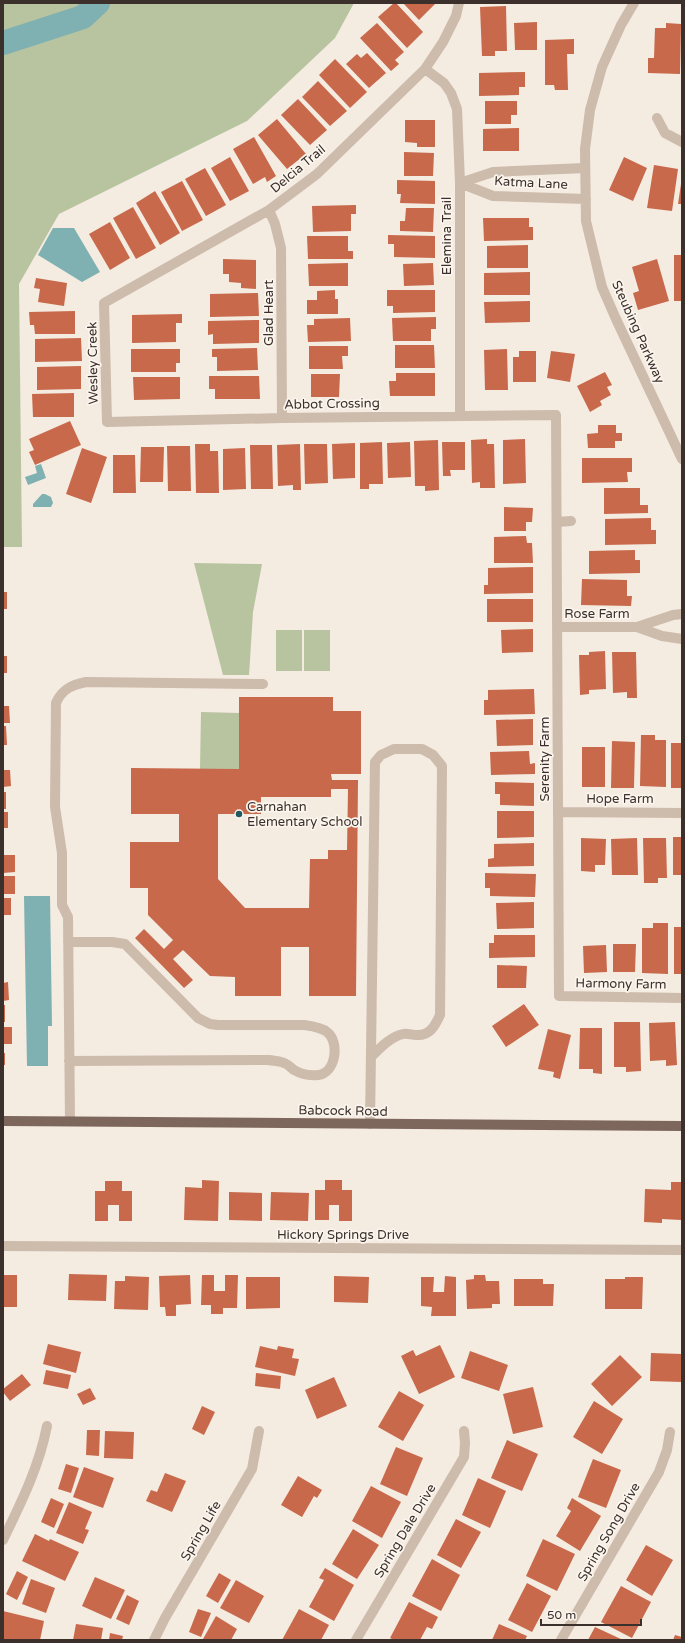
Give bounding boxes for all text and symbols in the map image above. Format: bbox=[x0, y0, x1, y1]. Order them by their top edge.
street label: Delcia Trail bbox=[267, 141, 329, 197]
street label: Katma Lane bbox=[494, 173, 568, 193]
street label: Elemina Trail bbox=[439, 197, 455, 275]
street label: Steubing Parkway bbox=[608, 278, 668, 386]
street label: Glad Heart bbox=[261, 280, 277, 346]
street label: Wesley Creek bbox=[84, 322, 102, 404]
street label: Abbot Crossing bbox=[284, 395, 380, 413]
street label: Rose Farm bbox=[564, 606, 630, 622]
street label: Serenity Farm bbox=[537, 716, 553, 802]
street label: Hope Farm bbox=[586, 791, 654, 807]
place label: Carnahan Elementary School bbox=[247, 799, 362, 830]
marker: Carnahan Elementary School bbox=[234, 809, 244, 819]
street label: Harmony Farm bbox=[575, 975, 667, 993]
street label: Babcock Road bbox=[298, 1102, 388, 1120]
street label: Hickory Springs Drive bbox=[277, 1227, 409, 1243]
street label: Spring Song Drive bbox=[574, 1480, 644, 1584]
street label: Spring Dale Drive bbox=[371, 1481, 439, 1581]
street label: Spring Life bbox=[177, 1498, 225, 1564]
scale bar bbox=[541, 1601, 641, 1627]
text: 50 m bbox=[547, 1608, 576, 1622]

